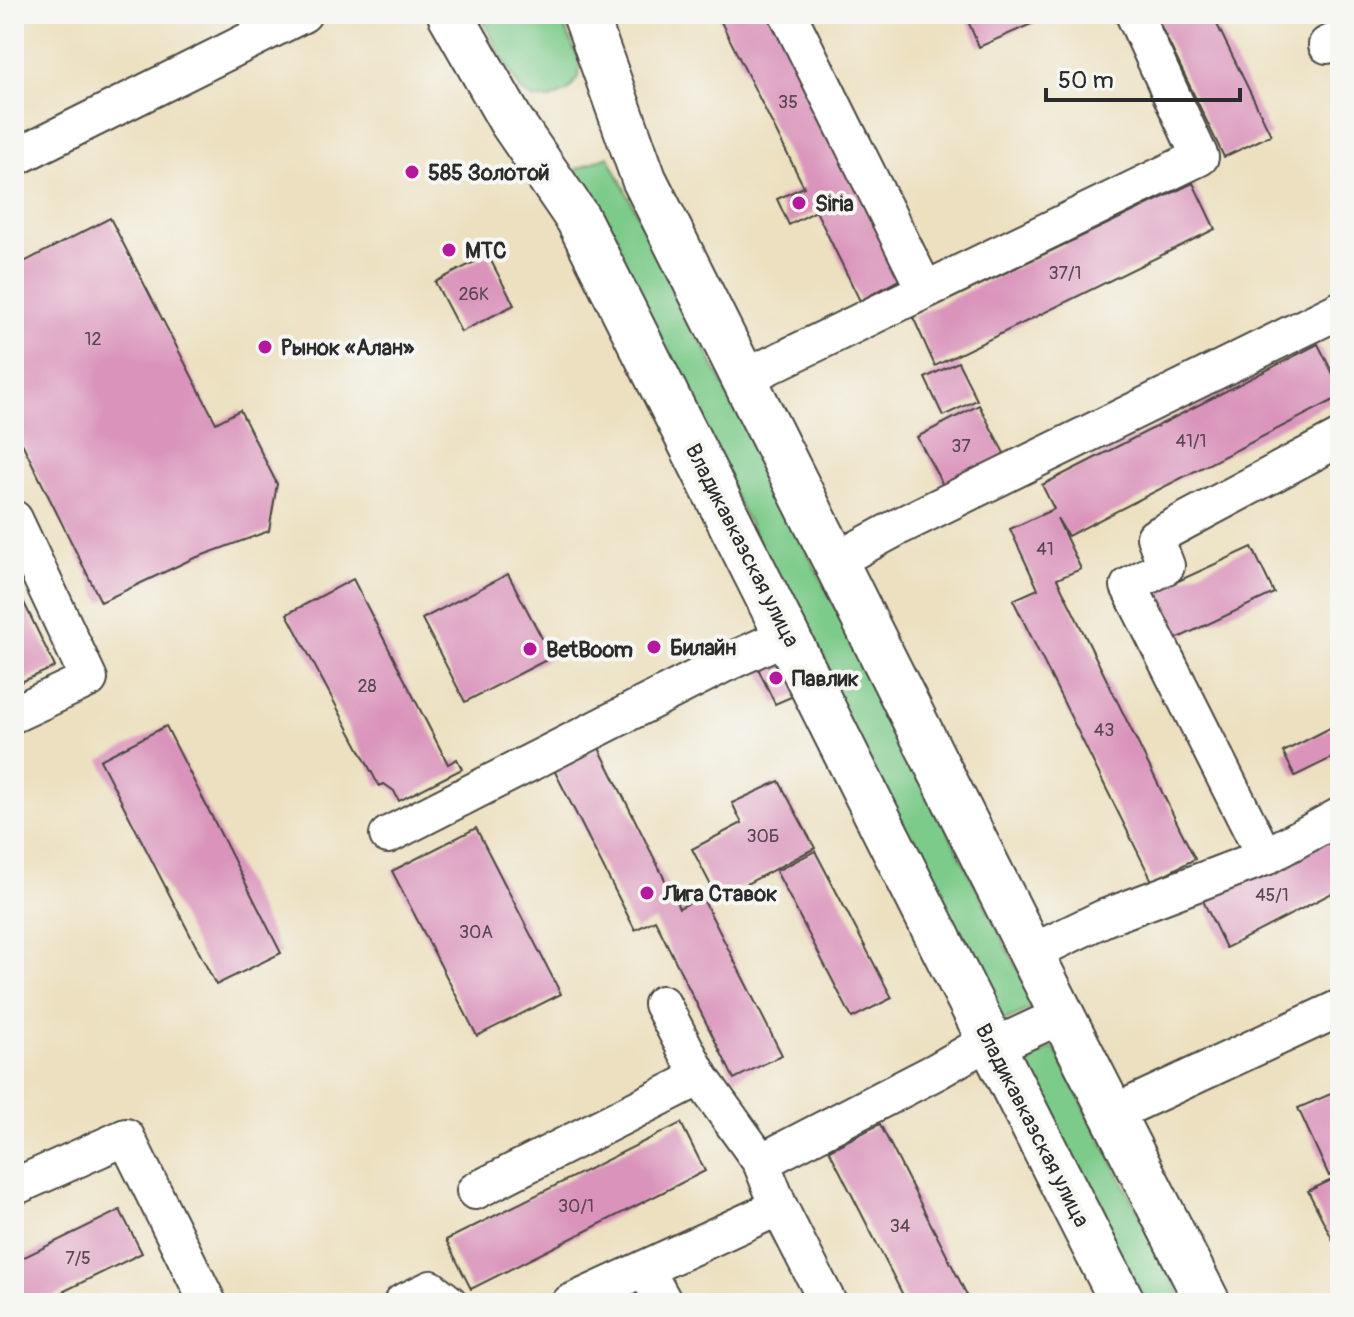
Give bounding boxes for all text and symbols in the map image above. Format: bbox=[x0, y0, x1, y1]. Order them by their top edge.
scale bar bbox=[1046, 52, 1240, 102]
text: 50 m bbox=[1058, 66, 1114, 95]
house number: 35 bbox=[778, 91, 798, 114]
place label: 585 Золотой bbox=[428, 159, 550, 187]
marker: 585 Золотой bbox=[403, 163, 421, 181]
place label: Siria bbox=[815, 190, 854, 218]
marker: Siria bbox=[790, 194, 808, 212]
place label: МТС bbox=[465, 237, 507, 265]
marker: МТС bbox=[440, 241, 458, 259]
house number: 37/1 bbox=[1048, 262, 1082, 285]
house number: 26К bbox=[459, 283, 489, 306]
house number: 12 bbox=[84, 328, 102, 351]
place label: Рынок «Алан» bbox=[281, 334, 415, 362]
marker: Рынок «Алан» bbox=[256, 338, 274, 356]
house number: 41/1 bbox=[1176, 430, 1206, 453]
house number: 37 bbox=[951, 435, 971, 458]
street label: Владикавказская улица bbox=[679, 439, 806, 652]
house number: 41 bbox=[1036, 538, 1054, 561]
place label: Билайн bbox=[670, 634, 736, 662]
place label: BetBoom bbox=[546, 636, 633, 664]
marker: Билайн bbox=[645, 638, 663, 656]
marker: BetBoom bbox=[521, 640, 539, 658]
place label: Павлик bbox=[792, 665, 859, 693]
marker: Павлик bbox=[767, 669, 785, 687]
house number: 28 bbox=[357, 675, 377, 698]
house number: 43 bbox=[1094, 719, 1114, 742]
house number: 30Б bbox=[746, 825, 780, 848]
place label: Лига Ставок bbox=[662, 880, 777, 908]
marker: Лига Ставок bbox=[638, 884, 656, 902]
house number: 45/1 bbox=[1255, 884, 1289, 907]
house number: 30А bbox=[459, 921, 493, 944]
street label: Владикавказская улица bbox=[969, 1019, 1096, 1232]
house number: 30/1 bbox=[558, 1195, 594, 1218]
house number: 34 bbox=[890, 1215, 911, 1238]
house number: 7/5 bbox=[65, 1247, 91, 1270]

